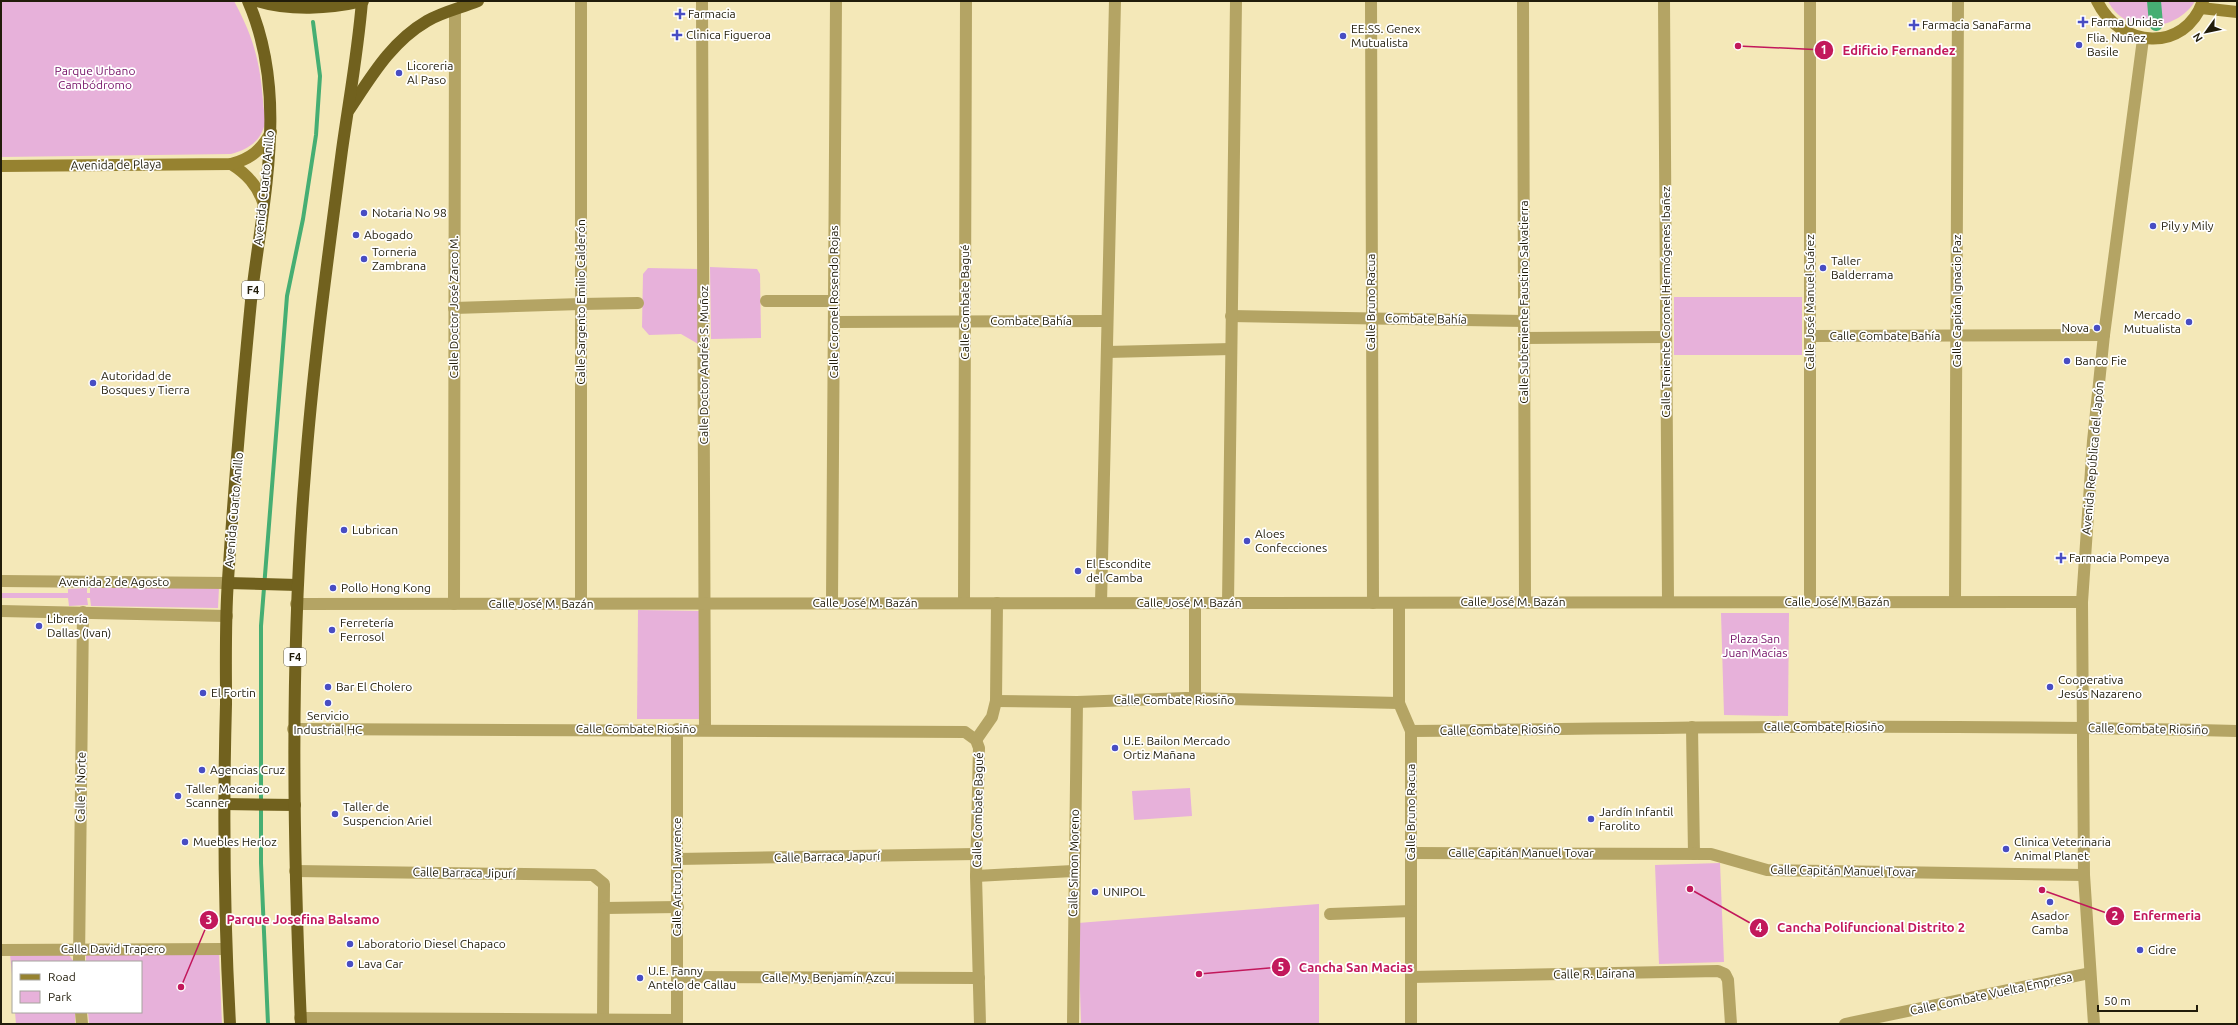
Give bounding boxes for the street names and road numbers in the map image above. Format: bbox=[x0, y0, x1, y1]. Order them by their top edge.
street label: Avenida Cuarto Anillo bbox=[251, 130, 276, 246]
street label: Avenida de Playa bbox=[71, 157, 161, 172]
street label: Calle Teniente Coronel Hermógenes Ibañez bbox=[1659, 186, 1672, 418]
street label: Calle Subteniente Faustino Salvatierra bbox=[1517, 200, 1530, 404]
street label: Calle Sargento Emilio Calderón bbox=[574, 219, 587, 385]
street label: Calle Coronel Rosendo Rojas bbox=[827, 225, 840, 379]
street label: Calle José Manuel Suárez bbox=[1803, 234, 1816, 370]
street label: Calle Capitán Ignacio Paz bbox=[1950, 234, 1963, 368]
street label: Calle Doctor José Zarco M. bbox=[447, 235, 460, 378]
street label: Calle Combate Bagué bbox=[958, 244, 971, 360]
street label: Calle Bruno Racua bbox=[1364, 253, 1377, 351]
road number: F4 bbox=[242, 281, 264, 299]
street label: Calle Doctor Andrés S. Muñoz bbox=[697, 285, 710, 444]
street label: Combate Bahía bbox=[1385, 311, 1467, 326]
street label: Combate Bahía bbox=[990, 314, 1072, 327]
street label: Calle Combate Bahía bbox=[1830, 329, 1940, 342]
street label: Avenida República del Japón bbox=[2079, 381, 2106, 535]
street label: Avenida Cuarto Anillo bbox=[222, 452, 245, 568]
street label: Avenida 2 de Agosto bbox=[59, 575, 169, 588]
street label: Calle José M. Bazán bbox=[1460, 595, 1566, 608]
street label: Calle José M. Bazán bbox=[1784, 595, 1890, 608]
street label: Calle José M. Bazán bbox=[812, 596, 918, 609]
street label: Calle José M. Bazán bbox=[1136, 596, 1242, 609]
street label: Calle José M. Bazán bbox=[488, 597, 594, 610]
road number: F4 bbox=[284, 648, 306, 666]
street label: Calle Combate Riosiño bbox=[1114, 693, 1234, 706]
street label: Calle Combate Riosiño bbox=[1764, 720, 1884, 733]
street label: Calle Combate Riosiño bbox=[2088, 721, 2208, 736]
street label: Calle Combate Riosiño bbox=[576, 722, 696, 735]
street label: Calle Combate Riosiño bbox=[1440, 722, 1560, 737]
street label: Calle 1 Norte bbox=[73, 752, 88, 822]
street label: Calle Combate Bagué bbox=[970, 752, 985, 868]
street label: Calle Bruno Racua bbox=[1404, 763, 1417, 861]
street label: Calle Simon Moreno bbox=[1066, 809, 1081, 917]
street label: Calle Arturo Lawrence bbox=[670, 817, 683, 937]
street label: Calle Capitán Manuel Tovar bbox=[1448, 846, 1594, 859]
street label: Calle Barraca Japurí bbox=[774, 849, 881, 864]
street label: Calle Capitán Manuel Tovar bbox=[1770, 863, 1916, 878]
street label: Calle Barraca Jipurí bbox=[412, 865, 517, 880]
street label: Calle David Trapero bbox=[61, 942, 165, 955]
street label: Calle R. Lairana bbox=[1553, 966, 1635, 981]
street label: Calle Combate Vuelta Empresa bbox=[1909, 970, 2073, 1017]
street label: Calle My. Benjamín Azcui bbox=[762, 971, 894, 984]

